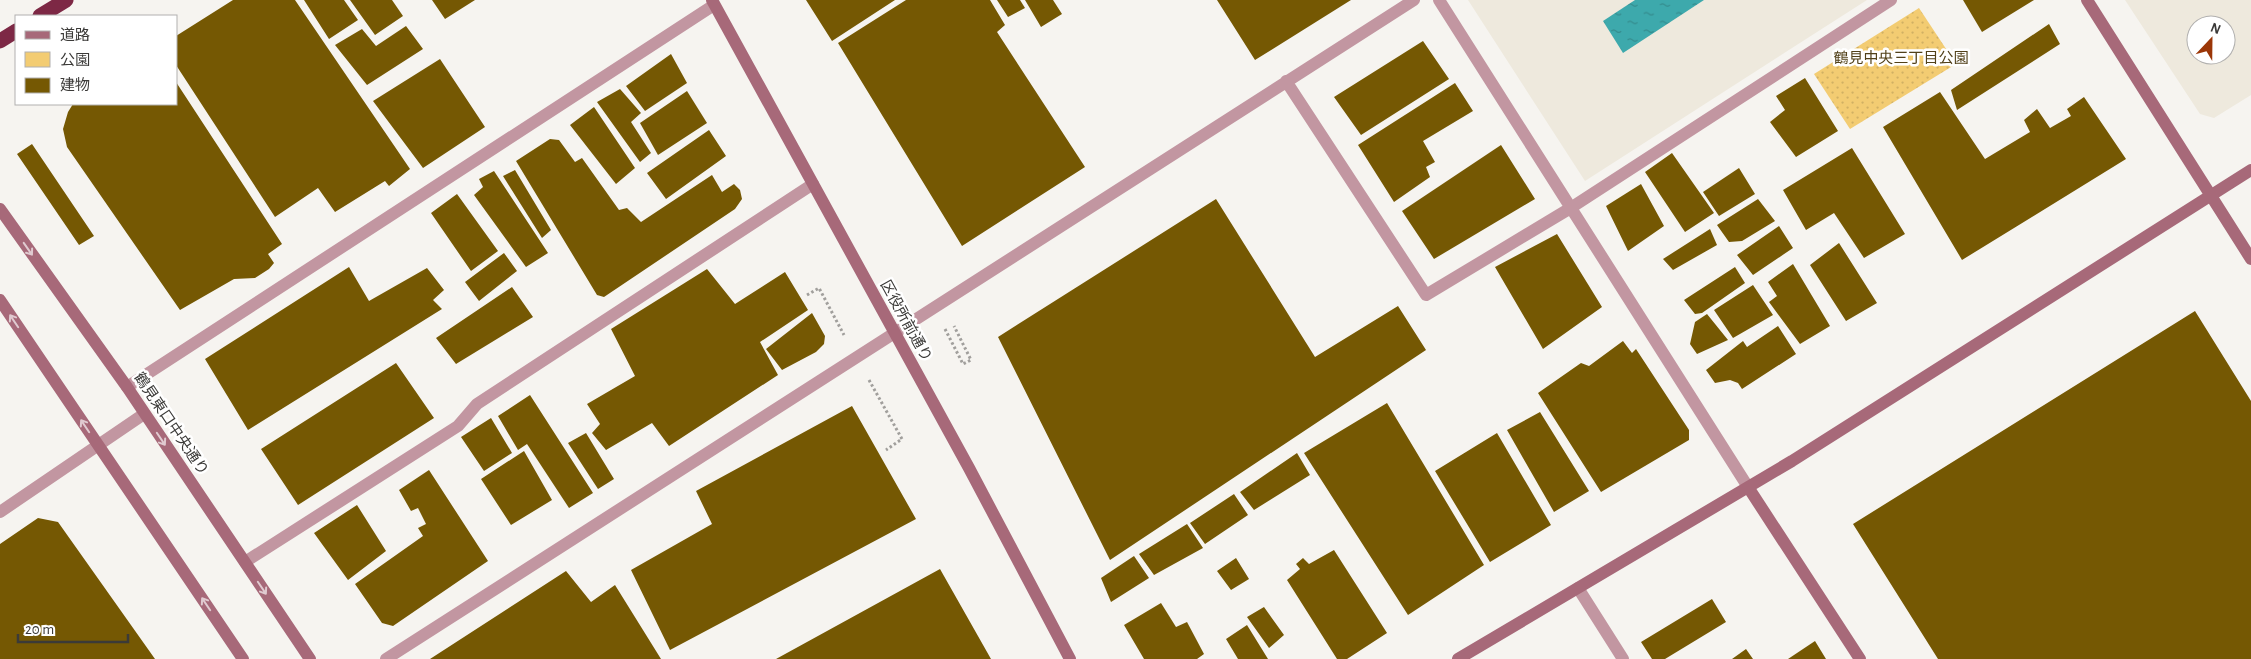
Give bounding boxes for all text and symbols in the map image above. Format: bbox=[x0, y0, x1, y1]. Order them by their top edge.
legend bbox=[15, 15, 178, 105]
north arrow bbox=[2186, 15, 2236, 65]
text: N bbox=[2208, 21, 2223, 37]
text: 道路 bbox=[60, 27, 90, 43]
park label: 鶴見中央三丁目公園 bbox=[1833, 50, 1969, 66]
text: 公園 bbox=[60, 52, 90, 68]
text: 建物 bbox=[60, 77, 90, 93]
one-way arrow bbox=[23, 242, 33, 256]
street label: 区役所前通り bbox=[878, 278, 935, 364]
one-way arrow bbox=[9, 314, 19, 328]
street label: 鶴見東口中央通り bbox=[131, 369, 212, 478]
one-way arrow bbox=[80, 420, 90, 434]
one-way arrow bbox=[157, 432, 167, 446]
one-way arrow bbox=[258, 581, 268, 595]
one-way arrow bbox=[201, 597, 211, 611]
scale bar bbox=[18, 612, 128, 644]
text: 20 m bbox=[25, 622, 54, 637]

